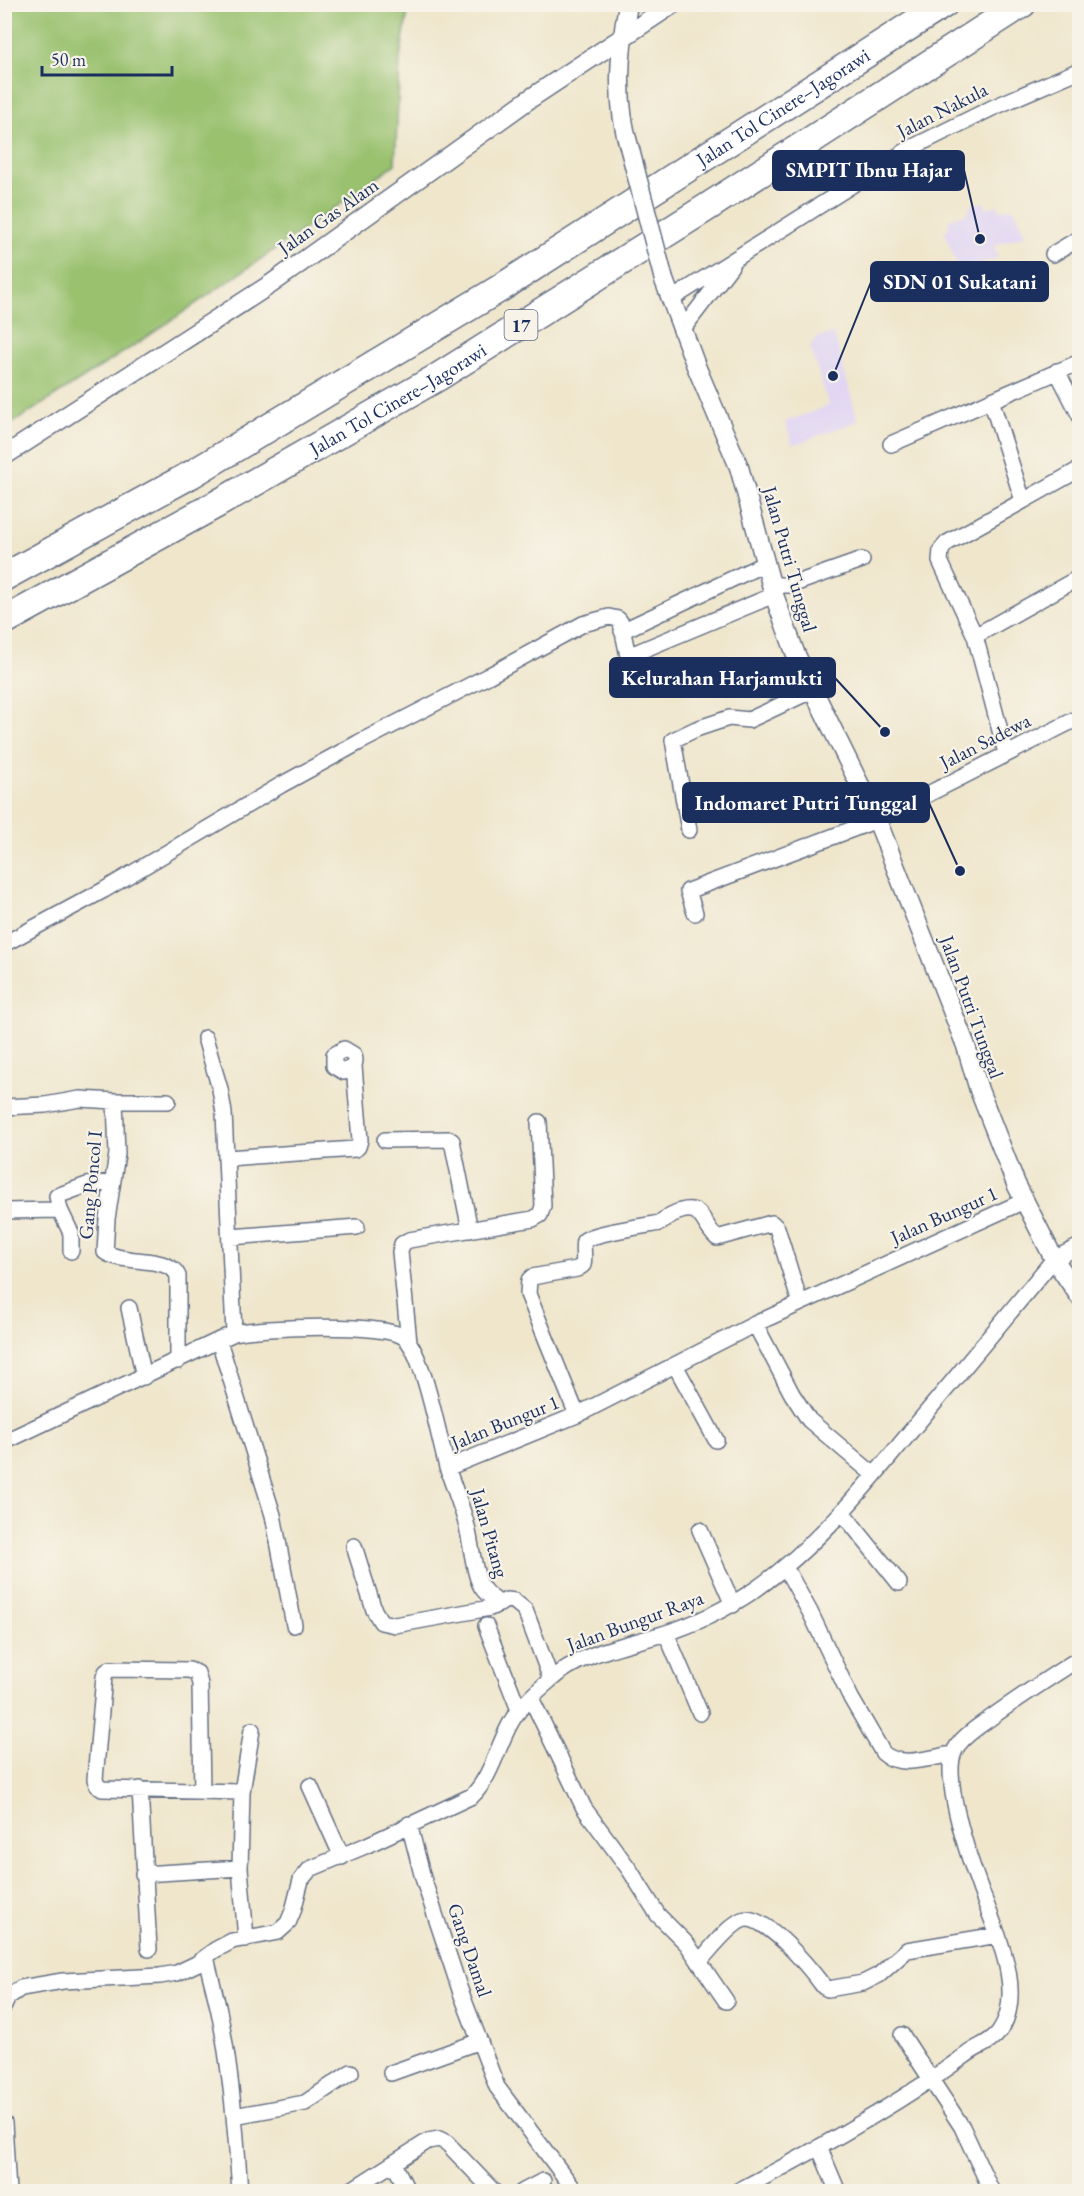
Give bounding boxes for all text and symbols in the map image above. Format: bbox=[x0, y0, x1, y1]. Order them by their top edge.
scale bar bbox=[42, 39, 172, 77]
street label: Jalan Tol Cinere–Jagorawi bbox=[690, 42, 875, 173]
text: 50 m bbox=[51, 48, 86, 71]
street label: Jalan Nakula bbox=[890, 76, 992, 145]
callout: SMPIT Ibnu Hajar bbox=[773, 151, 964, 190]
text: SMPIT Ibnu Hajar bbox=[786, 156, 953, 183]
street label: Jalan Gas Alam bbox=[271, 171, 384, 261]
callout: SDN 01 Sukatani bbox=[871, 262, 1048, 301]
text: SDN 01 Sukatani bbox=[883, 268, 1037, 295]
road number: 17 bbox=[504, 310, 538, 340]
street label: Jalan Tol Cinere–Jagorawi bbox=[303, 337, 491, 462]
street label: Jalan Putri Tunggal bbox=[756, 481, 823, 635]
callout: Kelurahan Harjamukti bbox=[610, 658, 835, 697]
text: Kelurahan Harjamukti bbox=[622, 664, 822, 691]
street label: Jalan Sadewa bbox=[933, 707, 1035, 776]
callout: Indomaret Putri Tunggal bbox=[683, 783, 929, 822]
text: Indomaret Putri Tunggal bbox=[695, 789, 917, 816]
street label: Jalan Putri Tunggal bbox=[933, 930, 1010, 1082]
street label: Gang Poncol I bbox=[72, 1129, 108, 1241]
street label: Jalan Bungur 1 bbox=[885, 1180, 1002, 1251]
street label: Jalan Bungur 1 bbox=[445, 1389, 563, 1456]
street label: Jalan Pitang bbox=[464, 1483, 515, 1581]
street label: Jalan Bungur Raya bbox=[561, 1584, 707, 1658]
street label: Gang Damal bbox=[442, 1900, 498, 2000]

